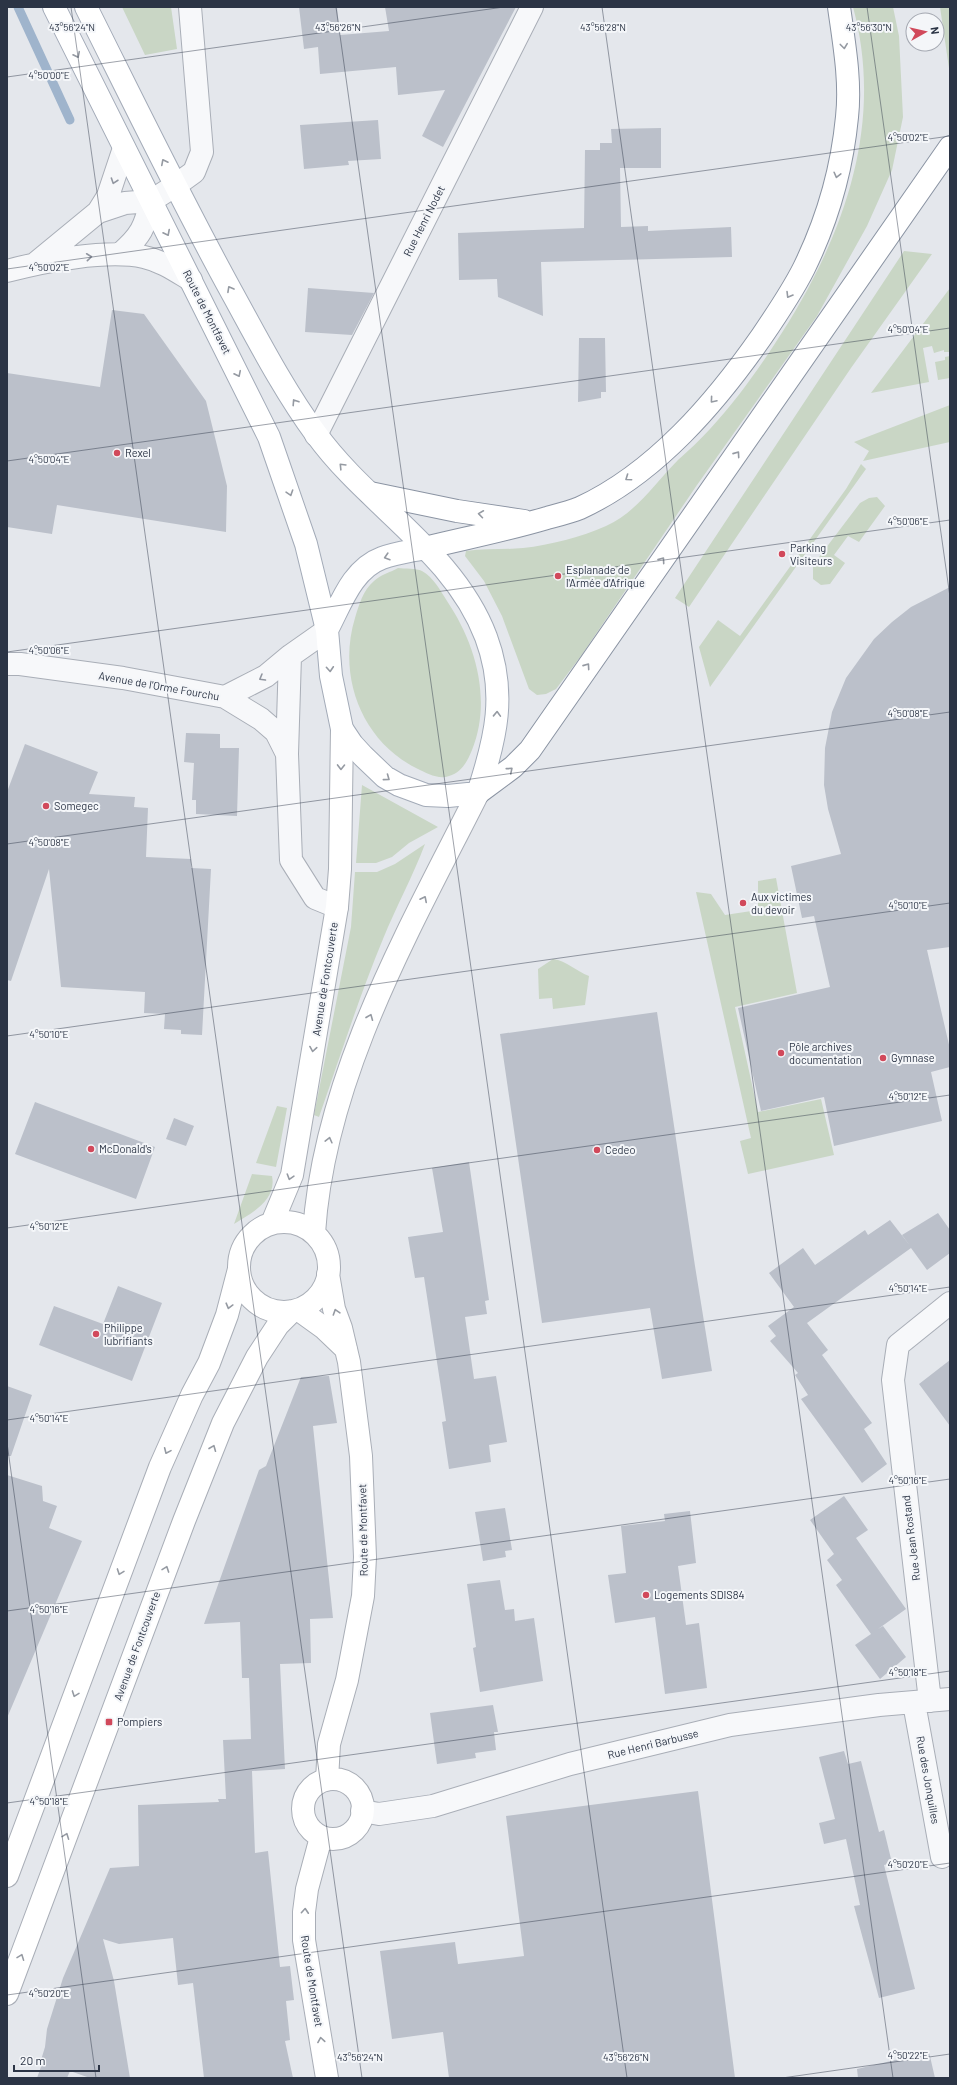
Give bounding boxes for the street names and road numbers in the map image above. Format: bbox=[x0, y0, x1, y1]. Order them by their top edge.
street label: Rue Henri Nodet bbox=[400, 183, 447, 258]
street label: Route de Montfavet bbox=[181, 268, 234, 356]
street label: Avenue de l'Orme Fourchu bbox=[98, 668, 221, 703]
street label: Avenue de Fontcouverte bbox=[309, 921, 340, 1037]
street label: Route de Montfavet bbox=[355, 1484, 370, 1576]
street label: Rue Jean Rostand bbox=[899, 1495, 922, 1582]
street label: Avenue de Fontcouverte bbox=[111, 1589, 162, 1702]
street label: Rue Henri Barbusse bbox=[606, 1726, 700, 1761]
street label: Rue des Jonquilles bbox=[914, 1735, 943, 1825]
street label: Route de Montfavet bbox=[299, 1934, 326, 2028]

